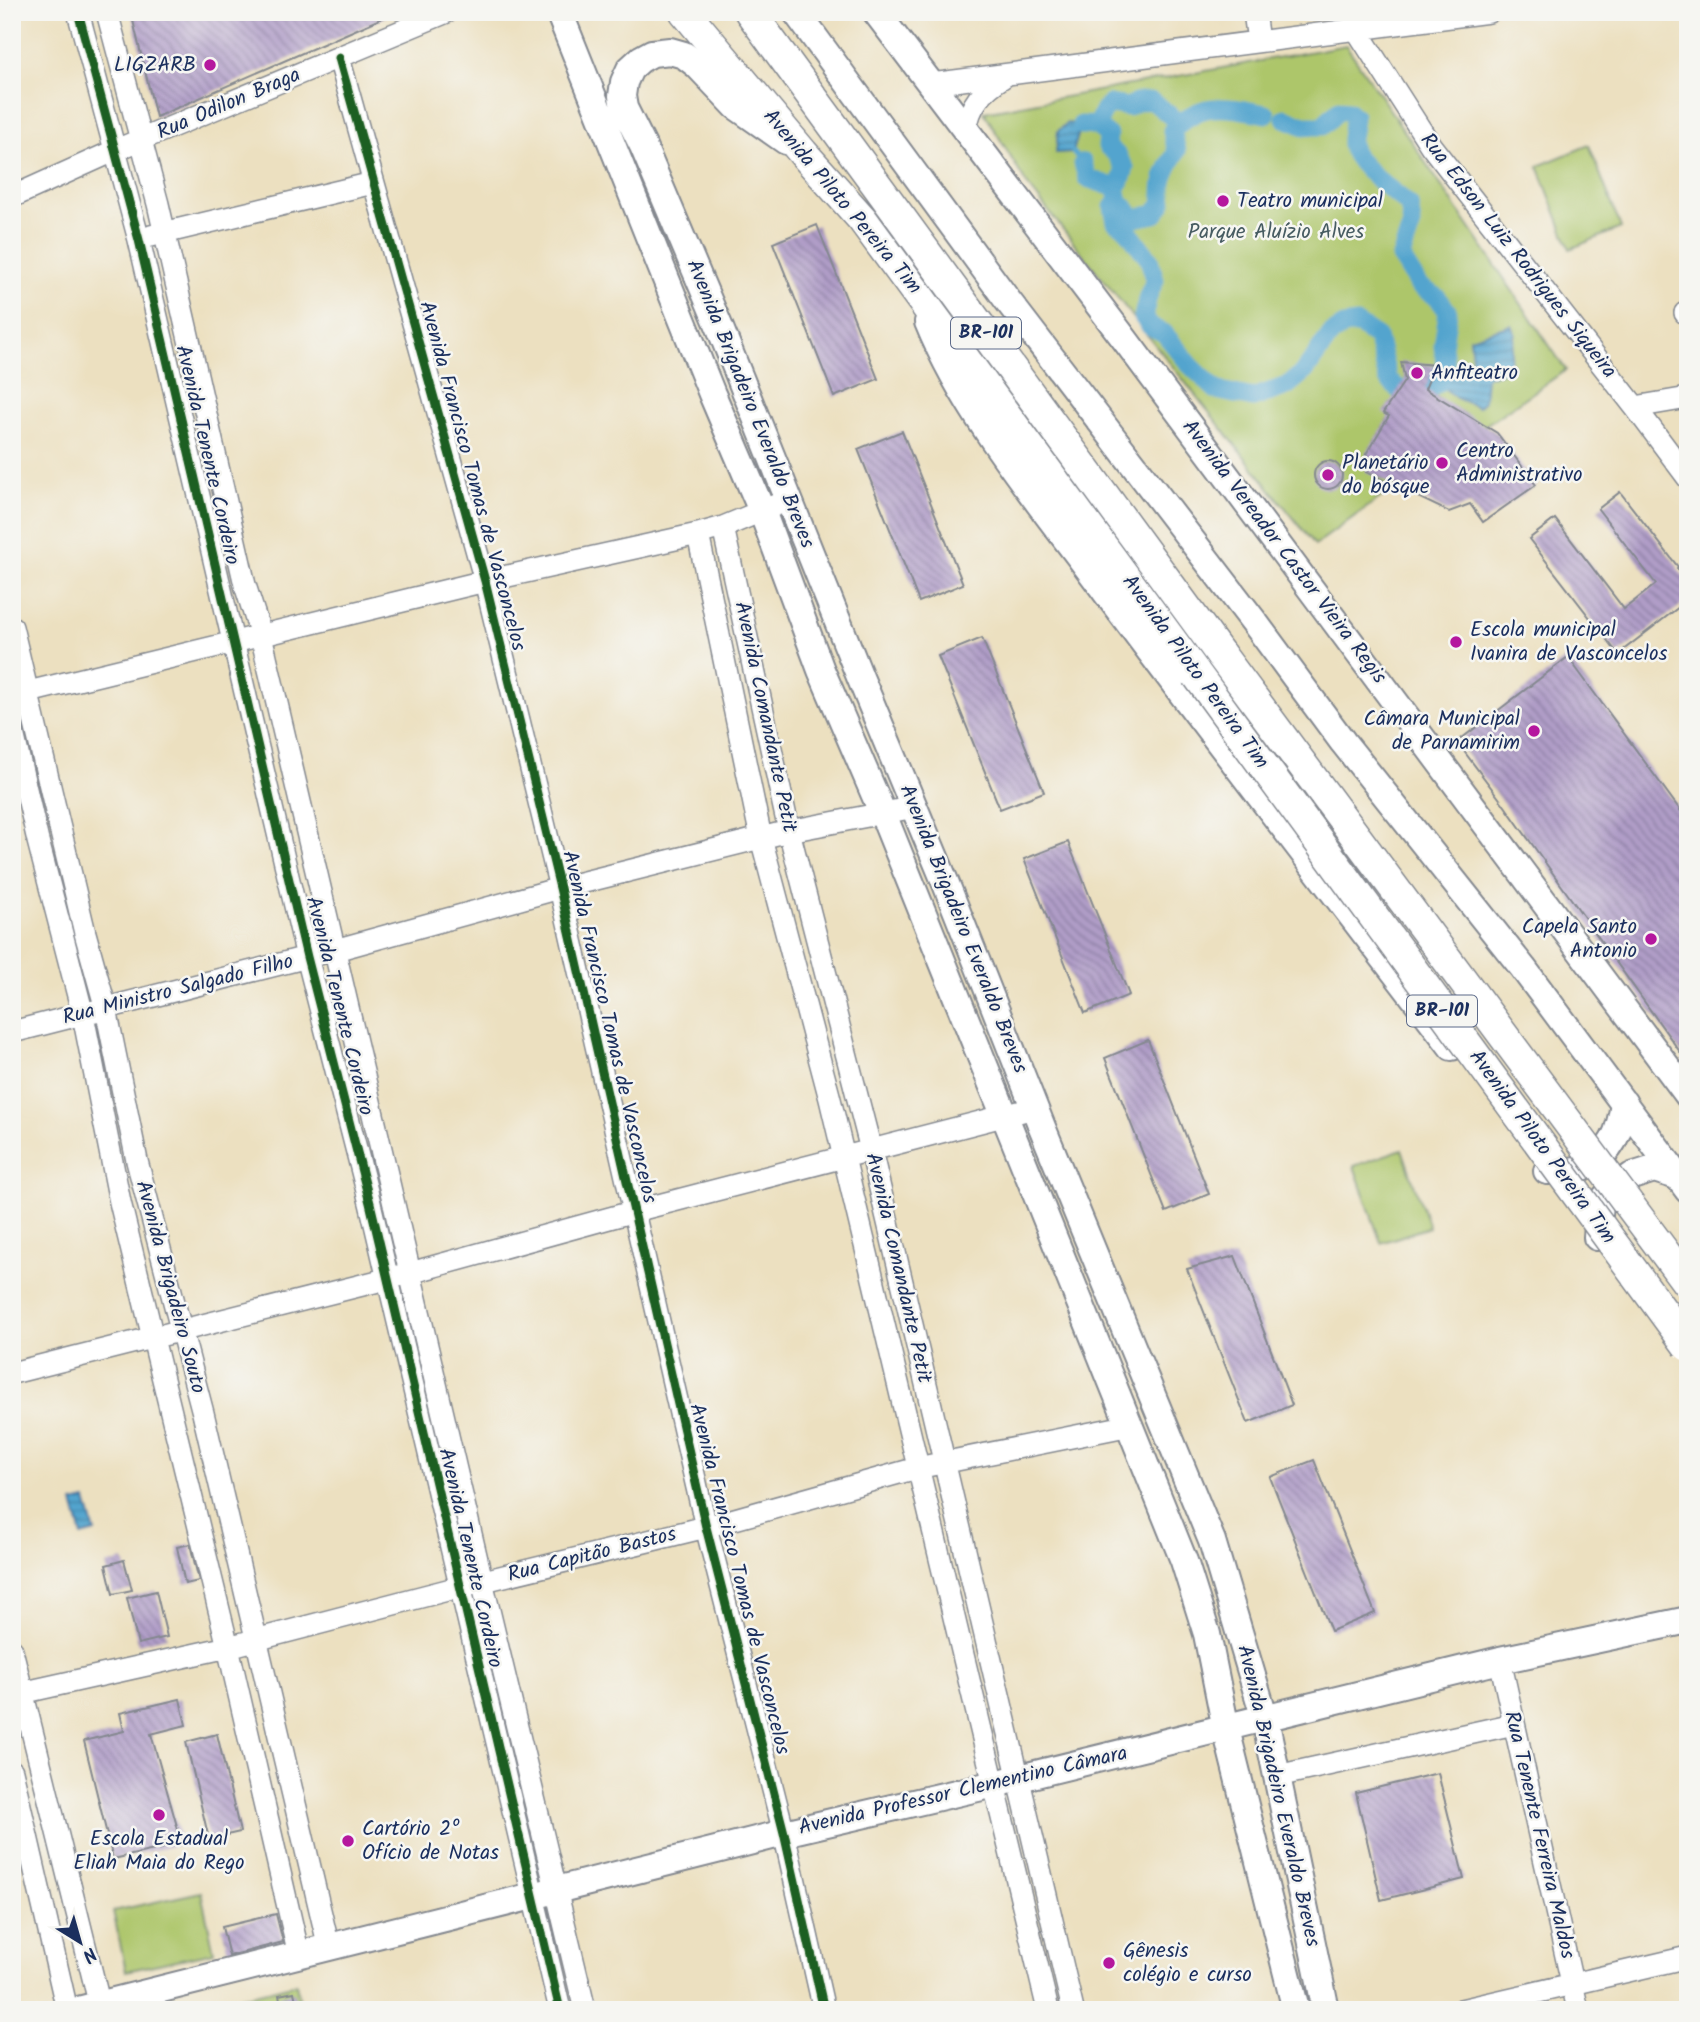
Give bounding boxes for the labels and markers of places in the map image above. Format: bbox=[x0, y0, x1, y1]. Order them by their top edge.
place label: LIGZARB bbox=[114, 49, 196, 82]
marker: LIGZARB bbox=[202, 57, 218, 73]
place label: Teatro municipal bbox=[1237, 185, 1383, 218]
marker: Teatro municipal bbox=[1215, 193, 1231, 209]
place label: Anfiteatro bbox=[1431, 357, 1518, 390]
marker: Anfiteatro bbox=[1409, 365, 1425, 381]
place label: Centro Administrativo bbox=[1456, 435, 1583, 492]
place label: Planetário do bósque bbox=[1342, 447, 1430, 504]
marker: Centro Administrativo bbox=[1434, 455, 1450, 471]
marker: Planetário do bósque bbox=[1320, 467, 1336, 483]
place label: Escola municipal Ivanira de Vasconcelos bbox=[1470, 614, 1667, 671]
marker: Escola municipal Ivanira de Vasconcelos bbox=[1448, 634, 1464, 650]
place label: Câmara Municipal de Parnamirim bbox=[1363, 703, 1520, 760]
marker: Câmara Municipal de Parnamirim bbox=[1526, 723, 1542, 739]
place label: Capela Santo Antonio bbox=[1522, 911, 1637, 968]
marker: Capela Santo Antonio bbox=[1643, 931, 1659, 947]
marker: Escola Estadual Eliah Maia do Rego bbox=[151, 1807, 167, 1823]
place label: Cartório 2º Ofício de Notas bbox=[362, 1813, 499, 1870]
place label: Escola Estadual Eliah Maia do Rego bbox=[73, 1823, 245, 1880]
marker: Cartório 2º Ofício de Notas bbox=[340, 1833, 356, 1849]
place label: Gênesis colégio e curso bbox=[1123, 1935, 1252, 1992]
marker: Gênesis colégio e curso bbox=[1101, 1955, 1117, 1971]

